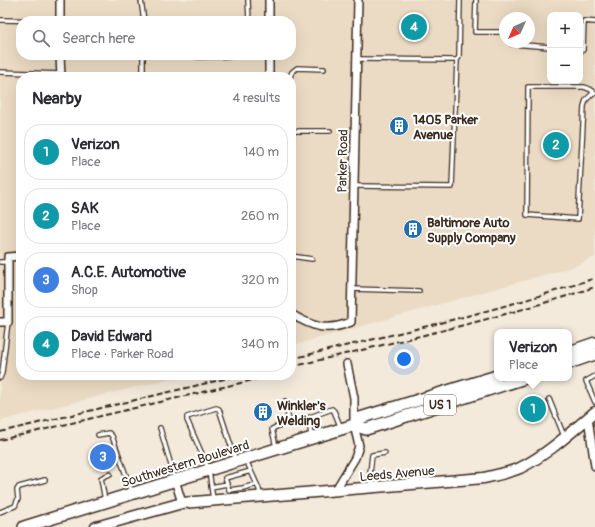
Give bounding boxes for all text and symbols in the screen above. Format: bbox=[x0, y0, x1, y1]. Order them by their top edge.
pin: 4 bbox=[401, 12, 427, 42]
north arrow bbox=[499, 12, 535, 48]
map controls bbox=[547, 12, 583, 84]
button: + bbox=[547, 12, 583, 48]
search box bbox=[16, 16, 296, 60]
icon: search bbox=[30, 27, 52, 49]
text: Search here bbox=[62, 29, 135, 48]
button: − bbox=[547, 48, 583, 84]
text: Nearby bbox=[32, 88, 81, 109]
text: 4 results bbox=[233, 90, 280, 106]
place label: 1405 Parker Avenue bbox=[413, 112, 479, 143]
building icon: 1405 Parker Avenue bbox=[388, 115, 410, 137]
street label: Parker Road bbox=[334, 129, 352, 193]
pin: 2 bbox=[543, 130, 569, 160]
text: Verizon bbox=[71, 135, 120, 154]
text: 1 bbox=[43, 144, 49, 160]
text: 140 m bbox=[243, 144, 279, 160]
text: Place bbox=[71, 154, 100, 170]
text: SAK bbox=[71, 199, 99, 218]
text: 2 bbox=[42, 208, 50, 224]
text: 260 m bbox=[241, 208, 279, 224]
place label: Baltimore Auto Supply Company bbox=[427, 215, 516, 246]
text: Place bbox=[71, 218, 100, 234]
building icon: Baltimore Auto Supply Company bbox=[402, 218, 424, 240]
text: A.C.E. Automotive bbox=[71, 263, 186, 282]
text: 3 bbox=[42, 272, 50, 288]
text: 320 m bbox=[241, 272, 279, 288]
text: Shop bbox=[71, 282, 98, 298]
text: David Edward bbox=[71, 327, 152, 346]
popup bbox=[494, 329, 572, 381]
text: 4 bbox=[42, 336, 50, 352]
text: 340 m bbox=[241, 336, 279, 352]
text: Verizon bbox=[509, 338, 557, 357]
text: Place · Parker Road bbox=[71, 346, 174, 362]
your location bbox=[394, 349, 414, 369]
text: Place bbox=[509, 357, 538, 373]
pin: 1 bbox=[520, 394, 546, 424]
road number: US 1 bbox=[424, 395, 456, 415]
place label: Winkler's Welding bbox=[277, 398, 326, 429]
building icon: Winkler's Welding bbox=[252, 401, 274, 423]
street label: Southwestern Boulevard bbox=[119, 437, 251, 491]
pin: 3 bbox=[90, 442, 116, 472]
street label: Leeds Avenue bbox=[359, 463, 436, 485]

